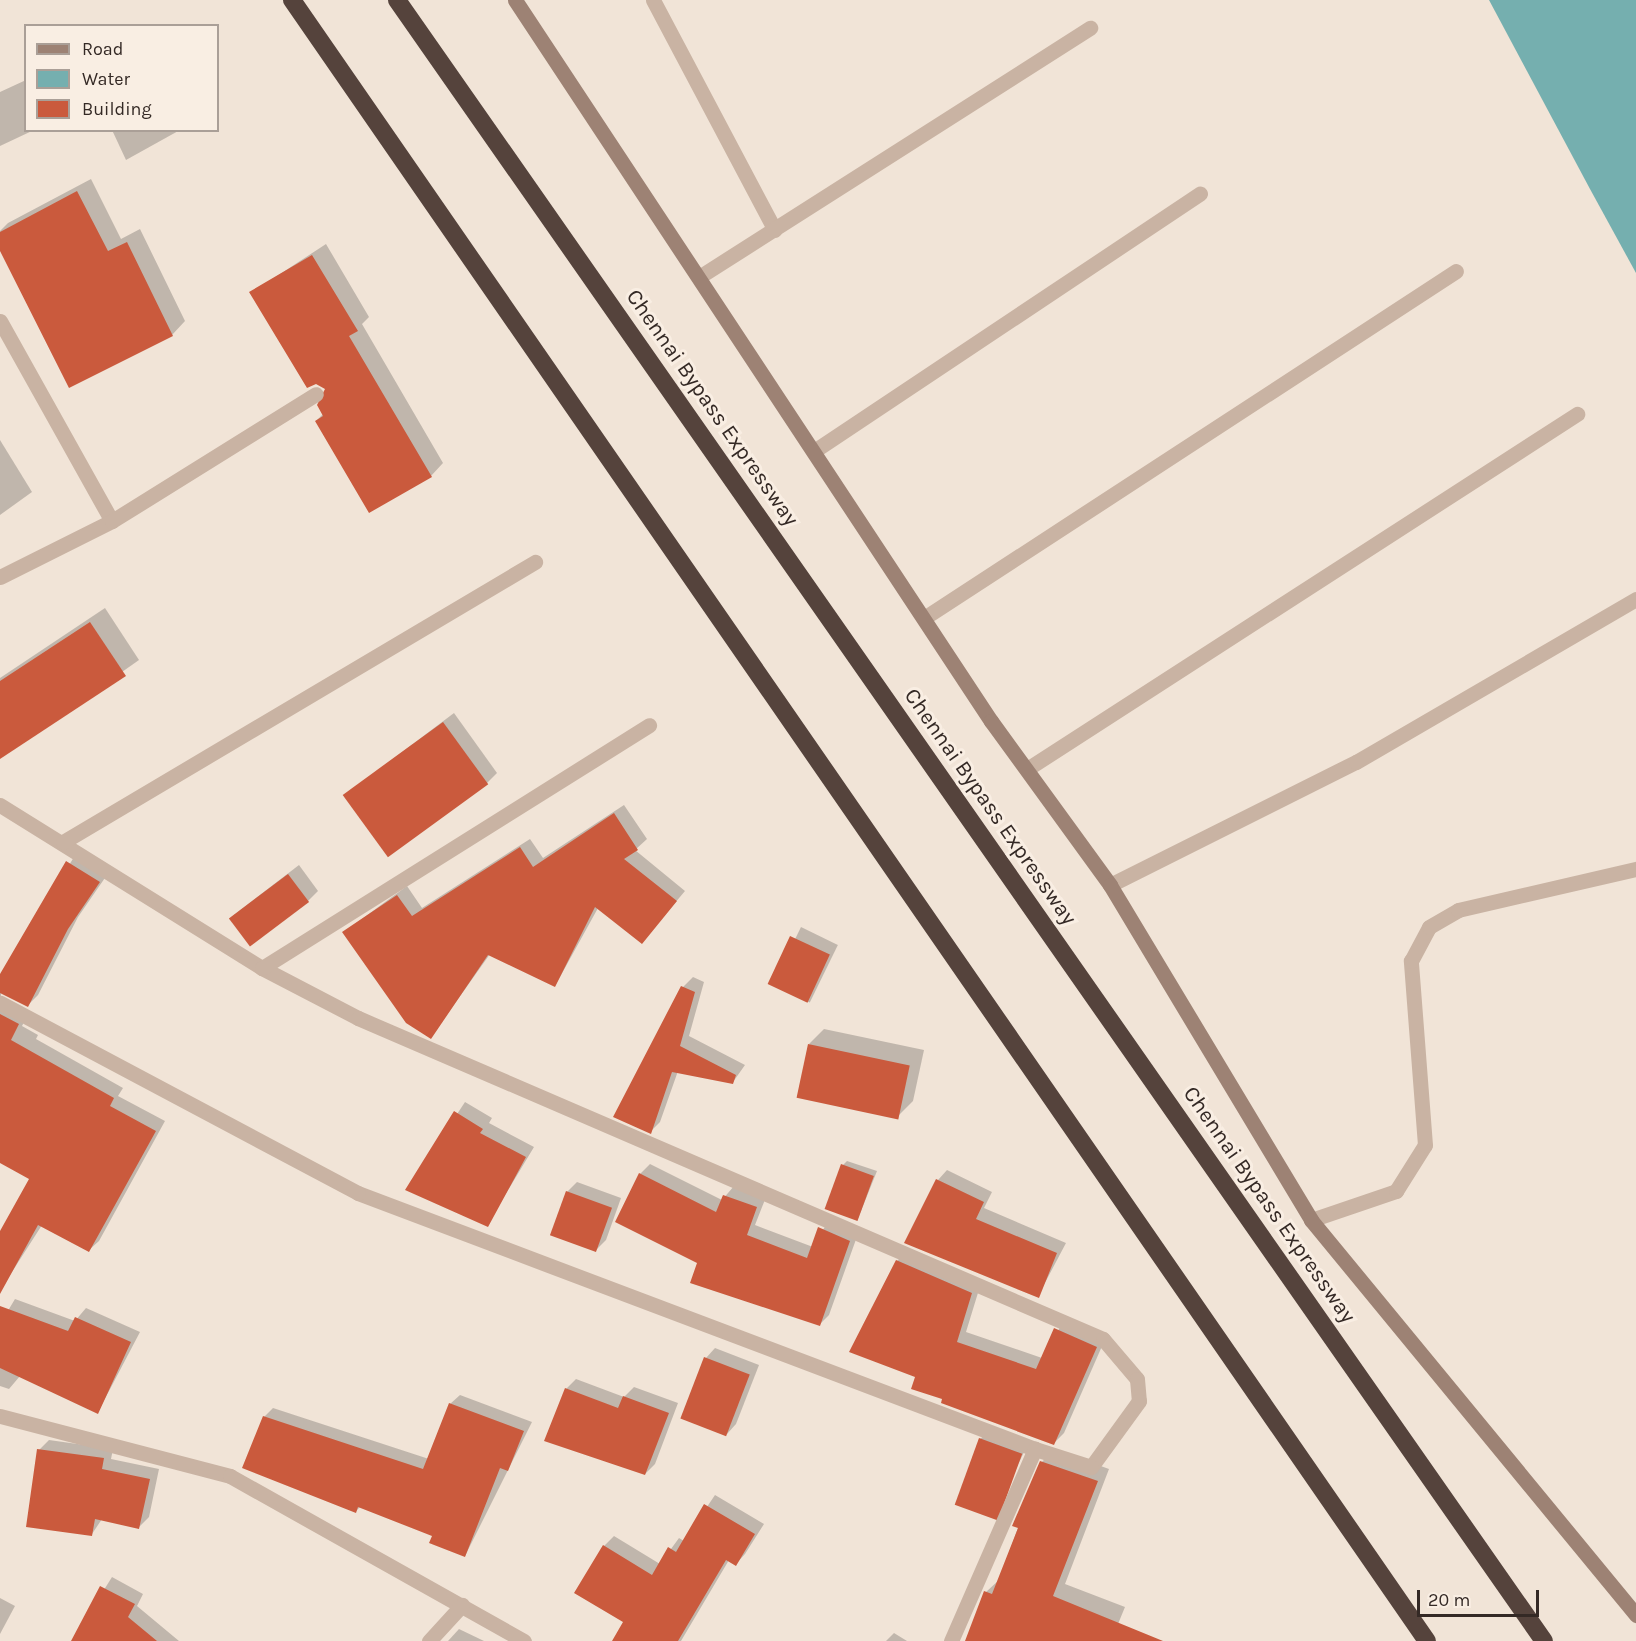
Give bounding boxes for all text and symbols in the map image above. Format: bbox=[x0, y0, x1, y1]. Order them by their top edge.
legend bbox=[24, 24, 219, 132]
text: Road bbox=[82, 38, 123, 60]
text: Water bbox=[82, 68, 130, 90]
text: Building bbox=[82, 98, 152, 120]
street label: Chennai Bypass Expressway bbox=[620, 285, 804, 531]
street label: Chennai Bypass Expressway bbox=[898, 684, 1082, 930]
street label: Chennai Bypass Expressway bbox=[1177, 1082, 1361, 1328]
scale bar bbox=[1420, 1578, 1542, 1616]
text: 20 m bbox=[1428, 1589, 1470, 1611]

